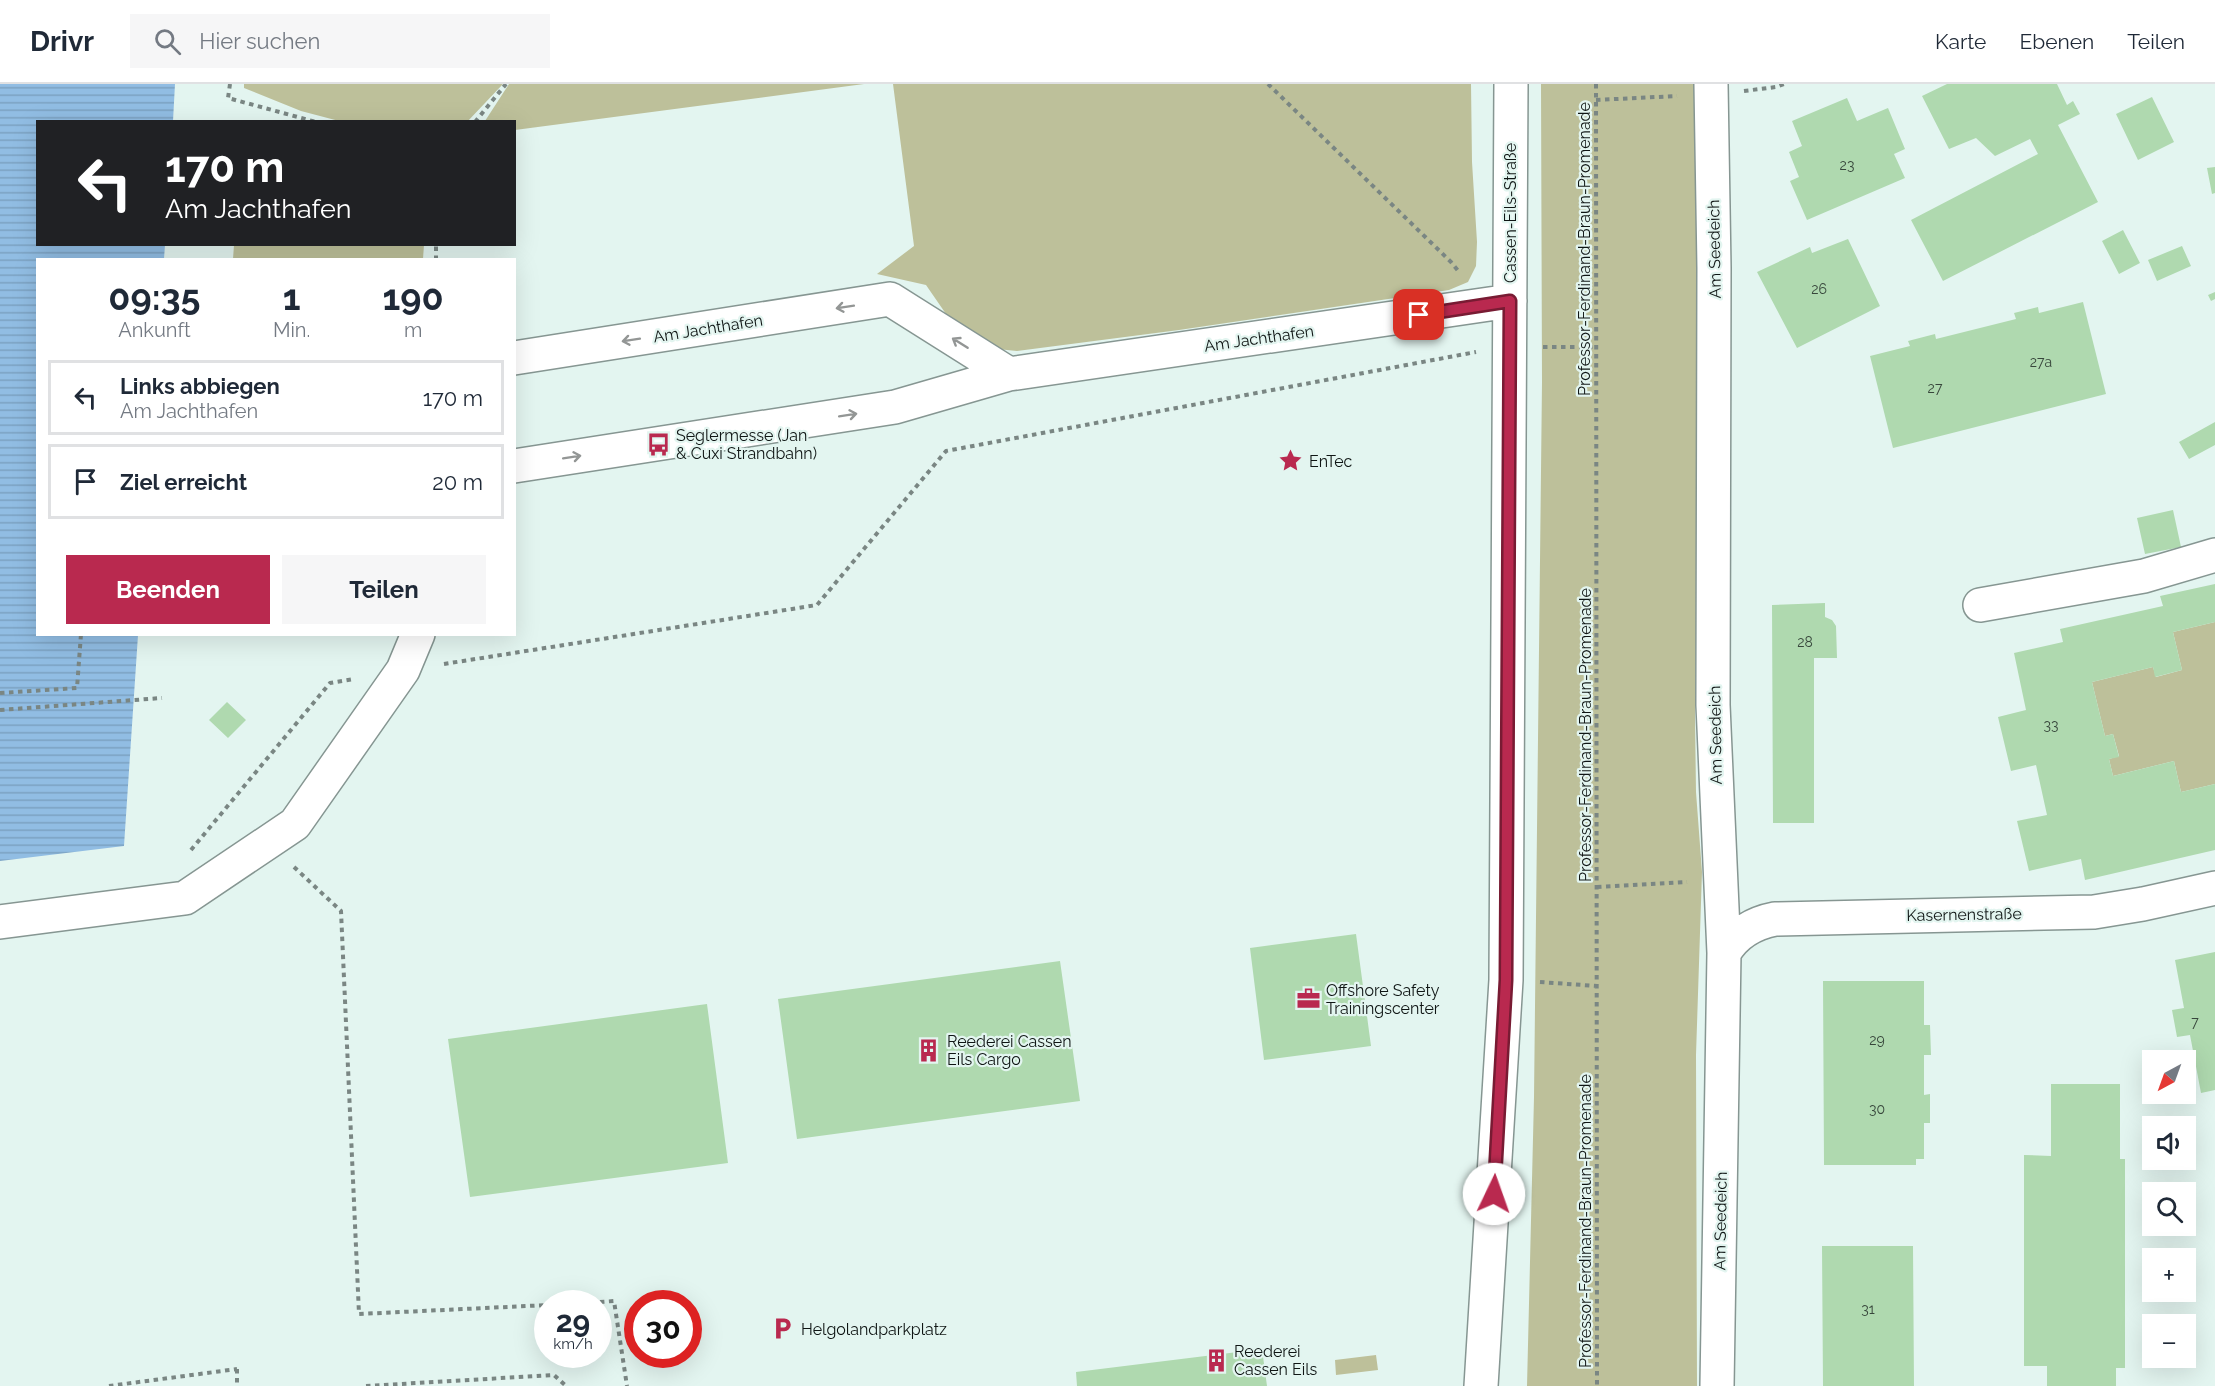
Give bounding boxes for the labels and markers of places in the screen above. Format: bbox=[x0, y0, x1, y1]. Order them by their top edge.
pin bbox=[1393, 289, 1444, 340]
place label: Seglermesse (Jan & Cuxi Strandbahn) bbox=[676, 426, 817, 463]
bus stop icon: Seglermesse (Jan & Cuxi Strandbahn) bbox=[645, 431, 671, 457]
place icon: EnTec bbox=[1278, 448, 1304, 474]
place label: EnTec bbox=[1309, 452, 1353, 471]
place label: Offshore Safety Trainingscenter bbox=[1326, 981, 1440, 1018]
office icon: Offshore Safety Trainingscenter bbox=[1295, 986, 1321, 1012]
place label: Reederei Cassen Eils Cargo bbox=[947, 1032, 1072, 1069]
building icon: Reederei Cassen Eils Cargo bbox=[916, 1037, 942, 1063]
parking icon: Helgolandparkplatz bbox=[770, 1316, 796, 1342]
place label: Helgolandparkplatz bbox=[801, 1320, 947, 1339]
place label: Reederei Cassen Eils bbox=[1234, 1342, 1318, 1379]
building icon: Reederei Cassen Eils bbox=[1203, 1347, 1229, 1373]

